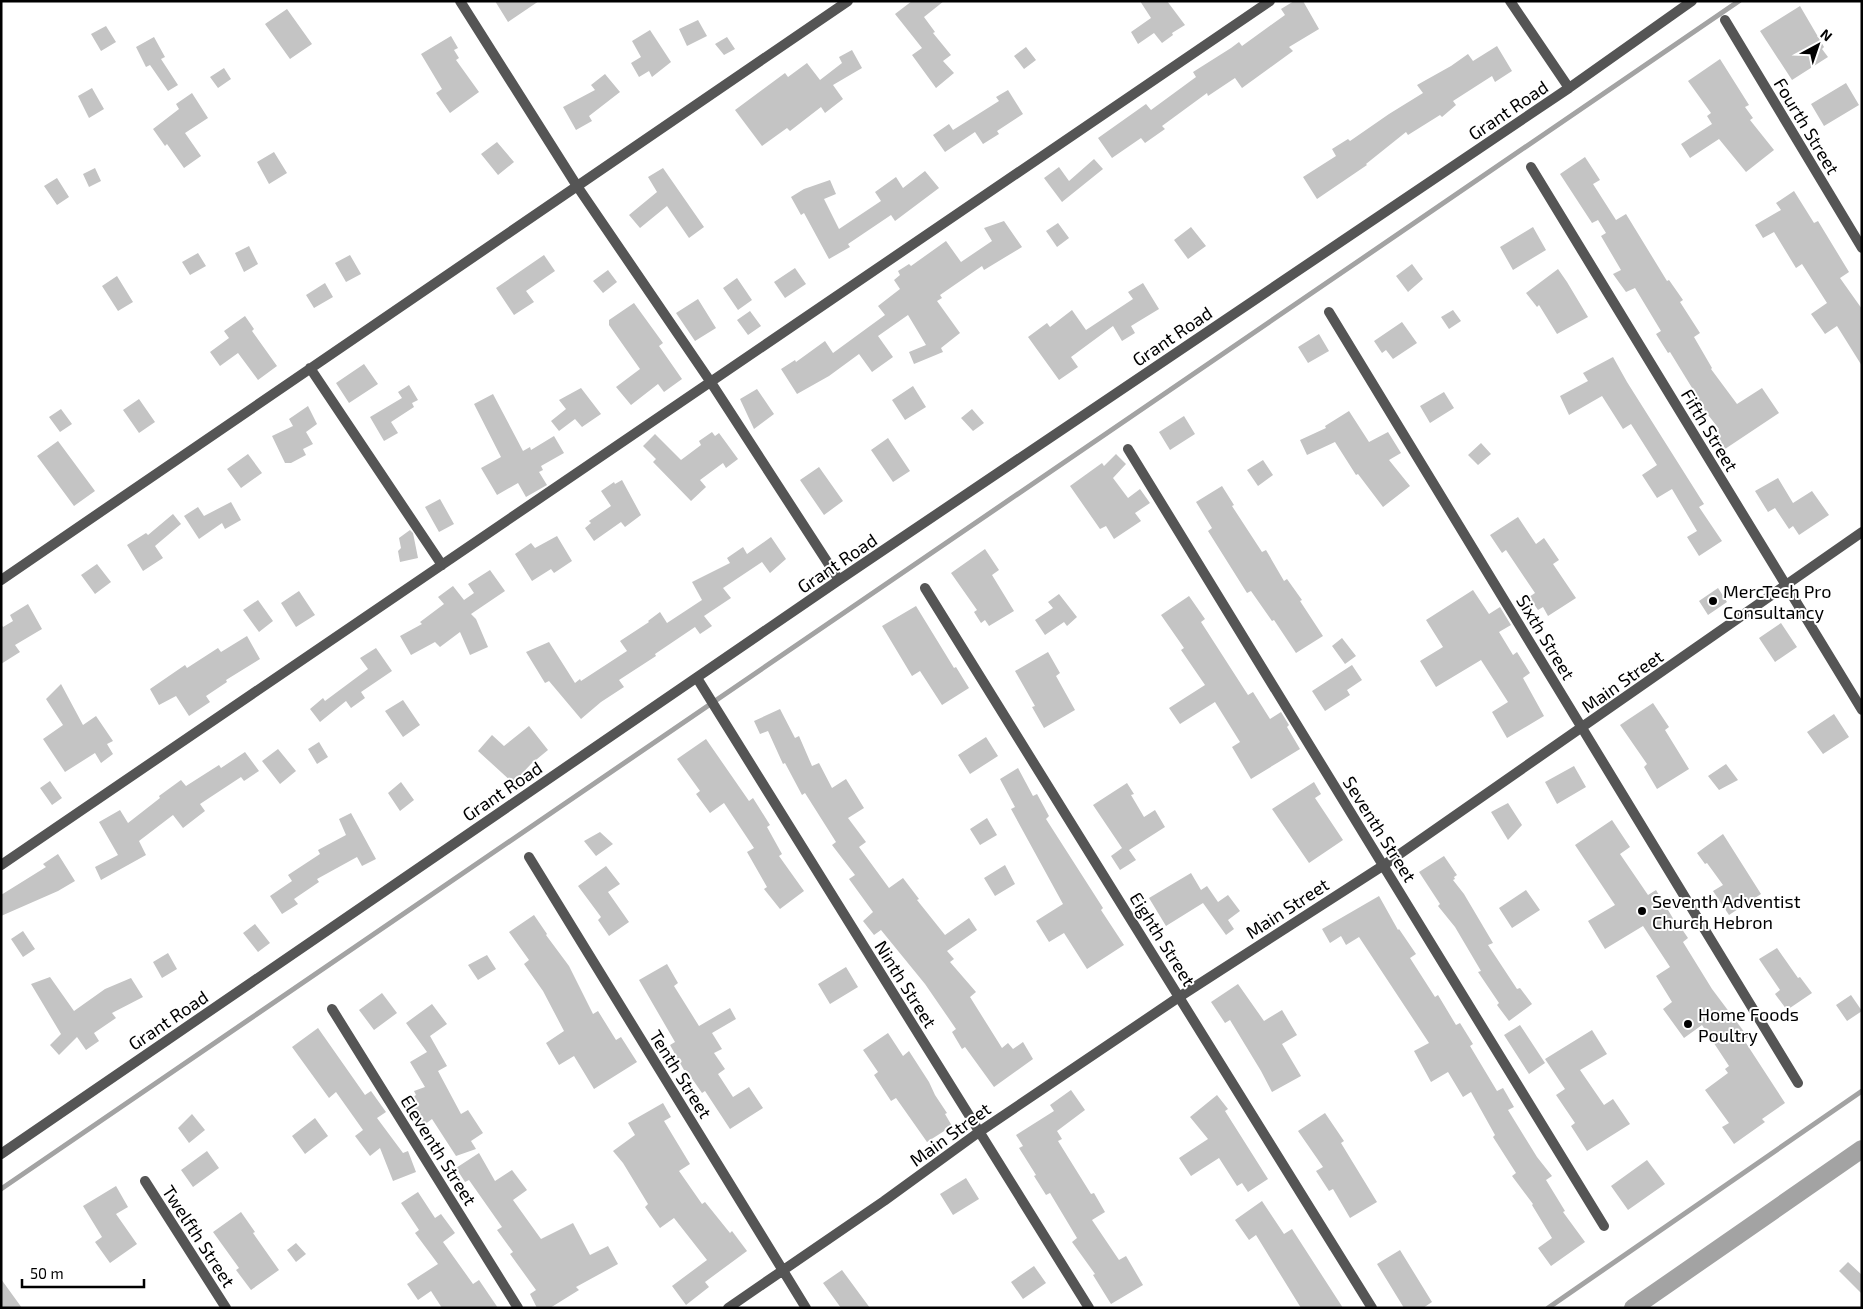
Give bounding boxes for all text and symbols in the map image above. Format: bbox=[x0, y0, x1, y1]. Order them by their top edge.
north arrow bbox=[1793, 20, 1843, 70]
text: N bbox=[1817, 25, 1836, 44]
street label: Fourth Street bbox=[1770, 74, 1844, 178]
street label: Grant Road bbox=[1464, 75, 1552, 145]
street label: Grant Road bbox=[1128, 301, 1216, 371]
street label: Fifth Street bbox=[1677, 385, 1743, 475]
street label: Grant Road bbox=[793, 528, 881, 598]
place label: MercTech Pro Consultancy bbox=[1723, 580, 1832, 623]
street label: Sixth Street bbox=[1512, 590, 1580, 684]
marker: MercTech Pro Consultancy bbox=[1707, 595, 1719, 607]
street label: Main Street bbox=[1577, 645, 1667, 717]
street label: Grant Road bbox=[458, 756, 546, 826]
street label: Seventh Street bbox=[1339, 772, 1421, 886]
street label: Main Street bbox=[1241, 873, 1333, 943]
street label: Eighth Street bbox=[1125, 888, 1201, 990]
place label: Seventh Adventist Church Hebron bbox=[1652, 890, 1801, 933]
marker: Seventh Adventist Church Hebron bbox=[1636, 905, 1648, 917]
street label: Ninth Street bbox=[870, 936, 942, 1032]
street label: Grant Road bbox=[124, 985, 212, 1055]
place label: Home Foods Poultry bbox=[1698, 1003, 1799, 1046]
marker: Home Foods Poultry bbox=[1682, 1018, 1694, 1030]
street label: Tenth Street bbox=[645, 1026, 717, 1122]
street label: Eleventh Street bbox=[396, 1091, 482, 1209]
street label: Main Street bbox=[905, 1097, 995, 1171]
street label: Twelfth Street bbox=[158, 1181, 240, 1291]
scale bar bbox=[22, 1256, 145, 1288]
text: 50 m bbox=[30, 1264, 64, 1282]

